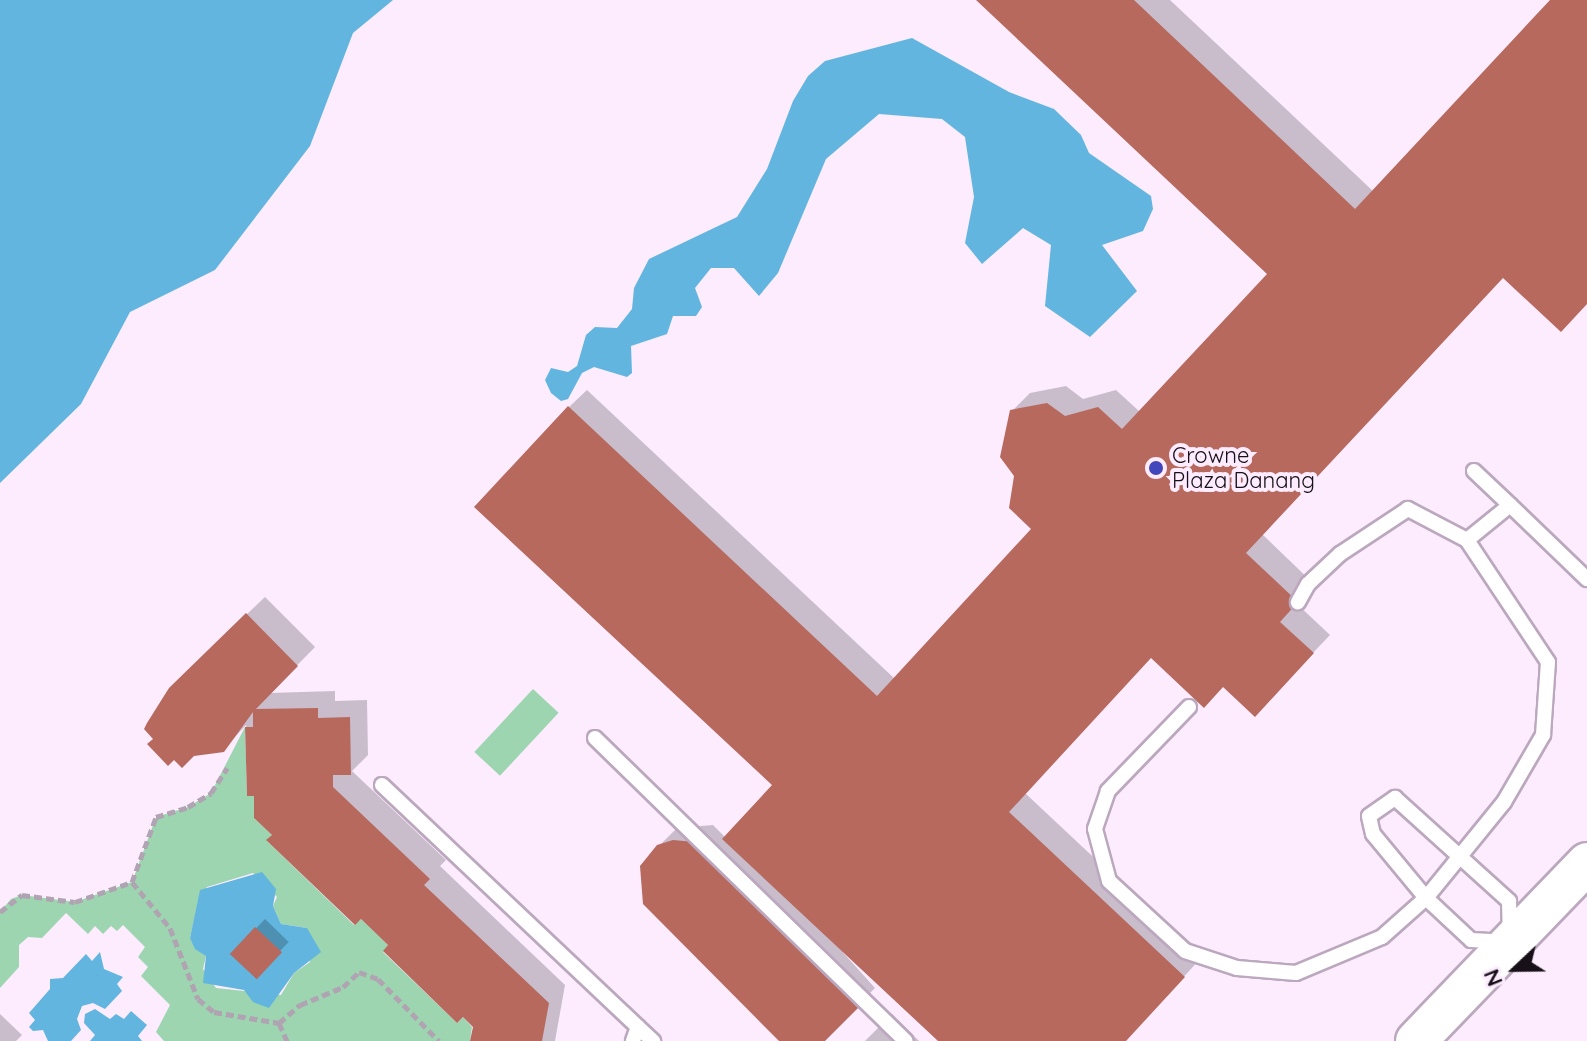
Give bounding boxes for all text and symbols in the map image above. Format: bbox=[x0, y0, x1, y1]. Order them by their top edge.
place label: Crowne Plaza Danang bbox=[1172, 442, 1315, 494]
marker: Crowne Plaza Danang bbox=[1147, 459, 1165, 477]
north arrow bbox=[1475, 929, 1555, 1009]
text: N bbox=[1477, 965, 1509, 991]

